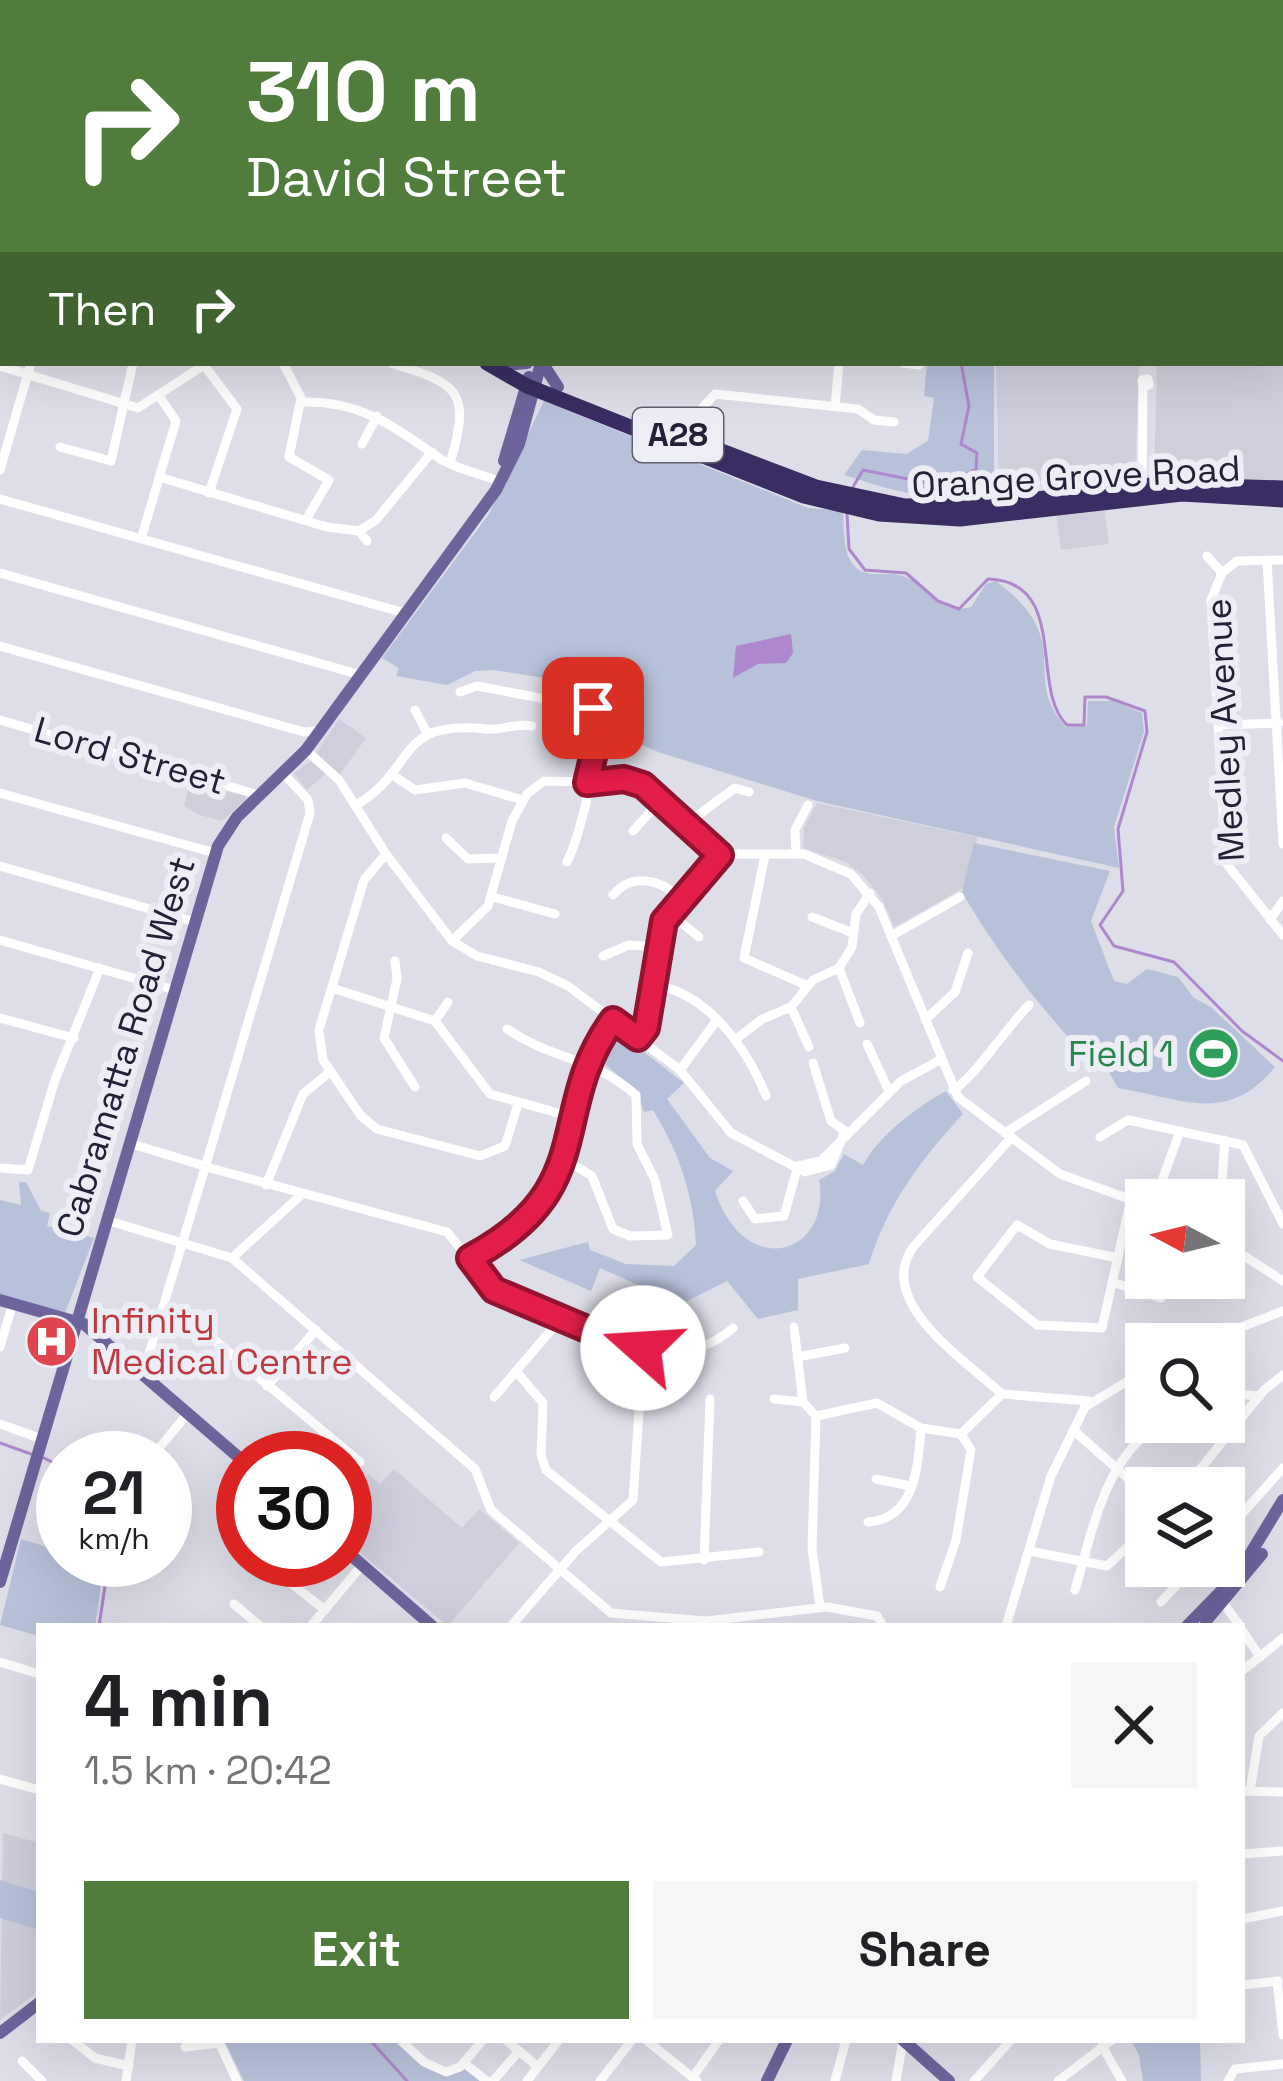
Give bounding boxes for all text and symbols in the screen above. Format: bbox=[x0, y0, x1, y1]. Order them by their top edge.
text: 310 m bbox=[246, 38, 481, 146]
icon: right bbox=[48, 48, 204, 204]
text: David Street bbox=[246, 143, 567, 212]
icon: right bbox=[180, 276, 246, 342]
text: Then bbox=[48, 281, 156, 338]
road number: A28 bbox=[633, 408, 723, 462]
street label: Orange Grove Road bbox=[910, 445, 1242, 509]
street label: Medley Avenue bbox=[1195, 597, 1255, 863]
pin bbox=[542, 657, 644, 759]
icon: arrive bbox=[560, 675, 626, 741]
street label: Lord Street bbox=[29, 707, 231, 805]
street label: Cabramatta Road West bbox=[46, 851, 206, 1243]
sports icon: Field 1 bbox=[1185, 1026, 1241, 1082]
place label: Field 1 bbox=[1068, 1031, 1174, 1077]
north arrow bbox=[1125, 1179, 1245, 1299]
map controls bbox=[1125, 1179, 1245, 1587]
position arrow bbox=[580, 1285, 706, 1411]
place label: Infinity Medical Centre bbox=[91, 1298, 353, 1385]
hospital icon: Infinity Medical Centre bbox=[24, 1314, 80, 1370]
button: search bbox=[1125, 1323, 1245, 1443]
speed limit sign: 30 bbox=[216, 1431, 372, 1587]
text: 21 bbox=[83, 1455, 145, 1532]
button: layers bbox=[1125, 1467, 1245, 1587]
text: km/h bbox=[78, 1519, 150, 1558]
text: 4 min bbox=[84, 1655, 273, 1747]
button: close bbox=[1071, 1662, 1197, 1788]
text: 1.5 km · 20:42 bbox=[84, 1746, 332, 1795]
button: Exit bbox=[84, 1881, 629, 2019]
button: Share bbox=[653, 1881, 1197, 2019]

